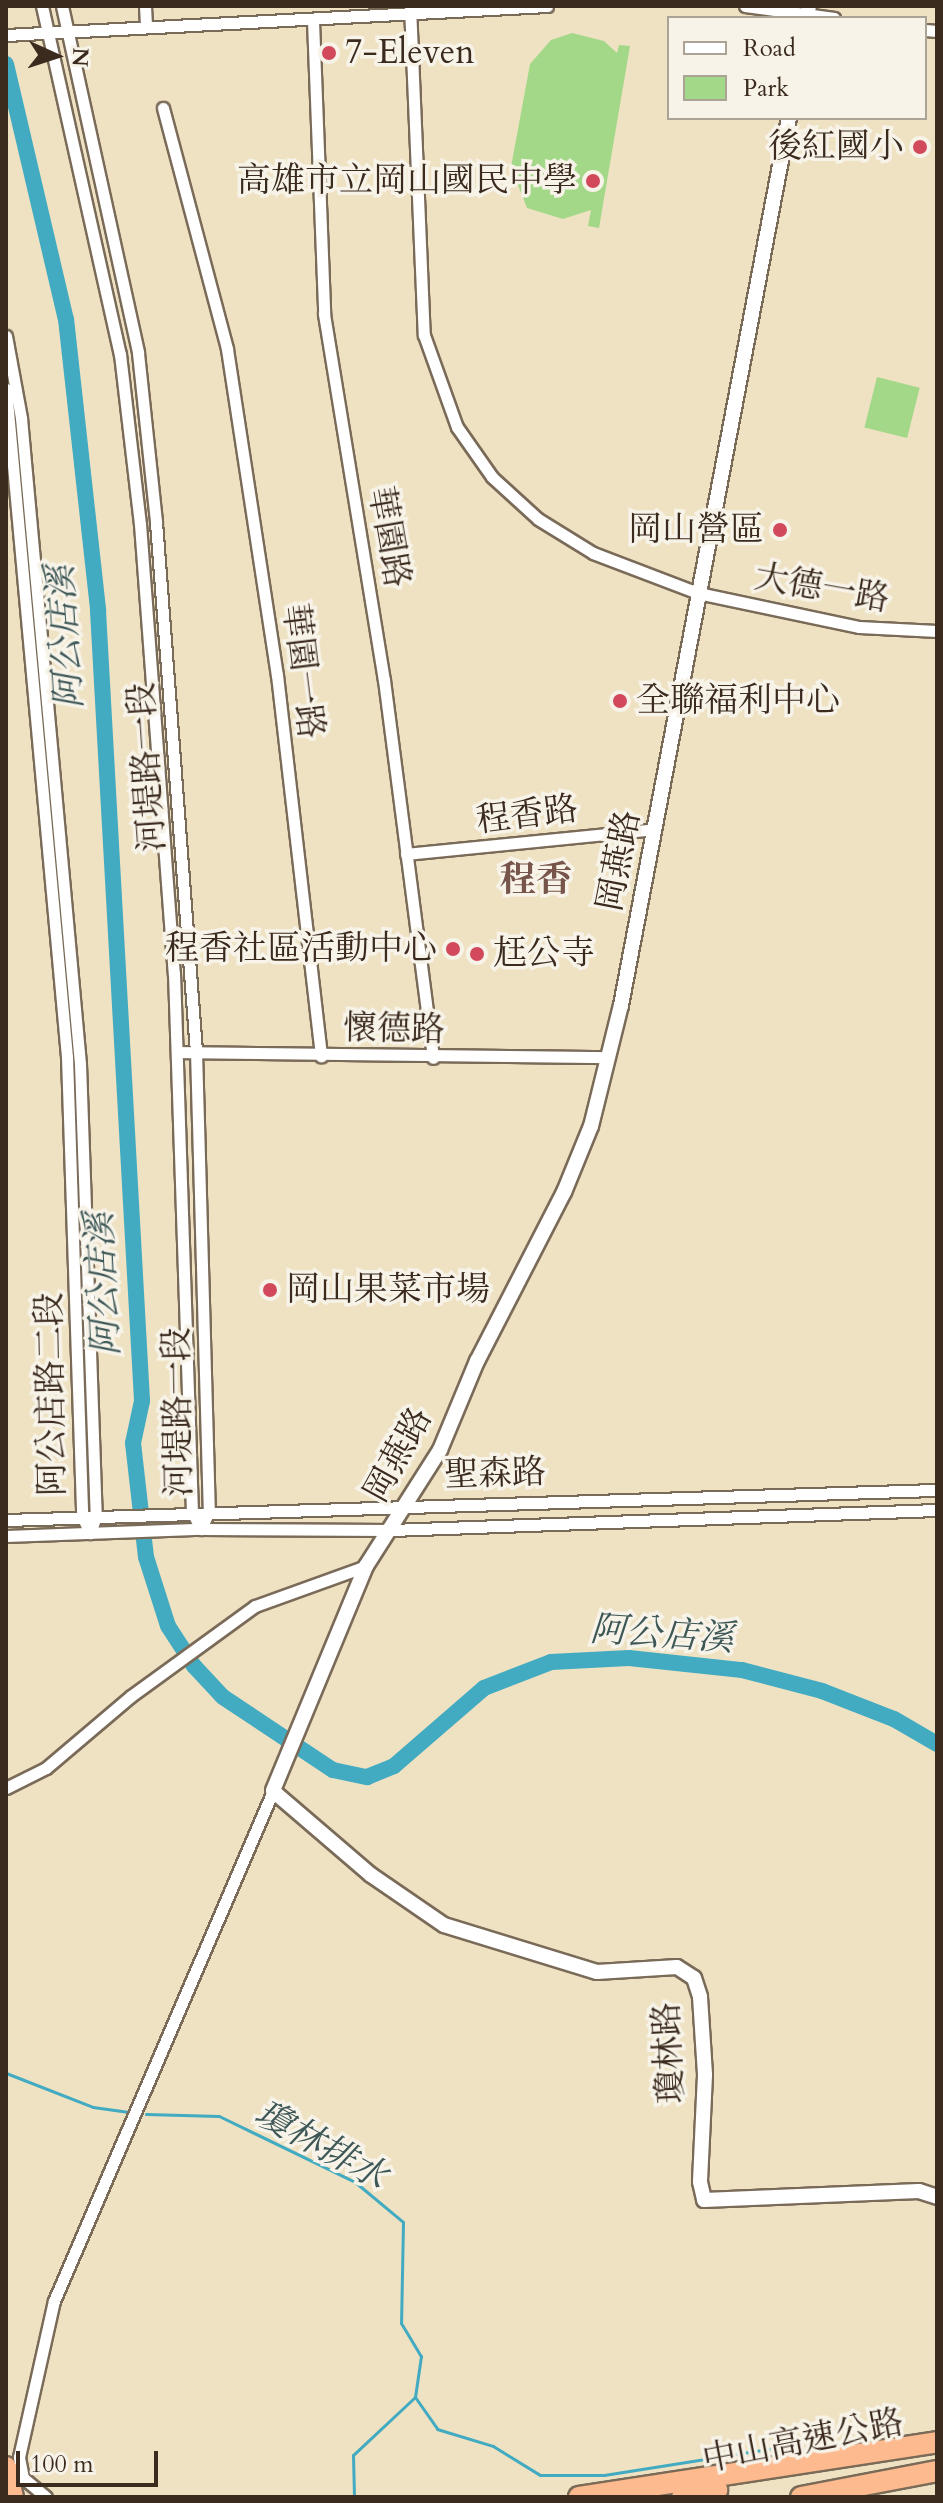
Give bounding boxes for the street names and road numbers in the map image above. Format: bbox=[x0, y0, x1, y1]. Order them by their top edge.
street label: 華園路 bbox=[360, 483, 418, 591]
street label: 大德一路 bbox=[751, 556, 893, 620]
street label: 華園一路 bbox=[274, 601, 332, 741]
street label: 河堤路一段 bbox=[121, 681, 173, 853]
street label: 程香路 bbox=[474, 789, 580, 841]
street label: 岡燕路 bbox=[589, 807, 649, 915]
street label: 懷德路 bbox=[343, 1008, 445, 1050]
street label: 阿公店路二段 bbox=[29, 1292, 73, 1496]
street label: 河堤路一段 bbox=[156, 1327, 200, 1497]
street label: 岡燕路 bbox=[355, 1401, 441, 1509]
street label: 聖森路 bbox=[443, 1452, 547, 1496]
street label: 瓊林路 bbox=[646, 2001, 692, 2105]
street label: 中山高速公路 bbox=[699, 2402, 907, 2480]

